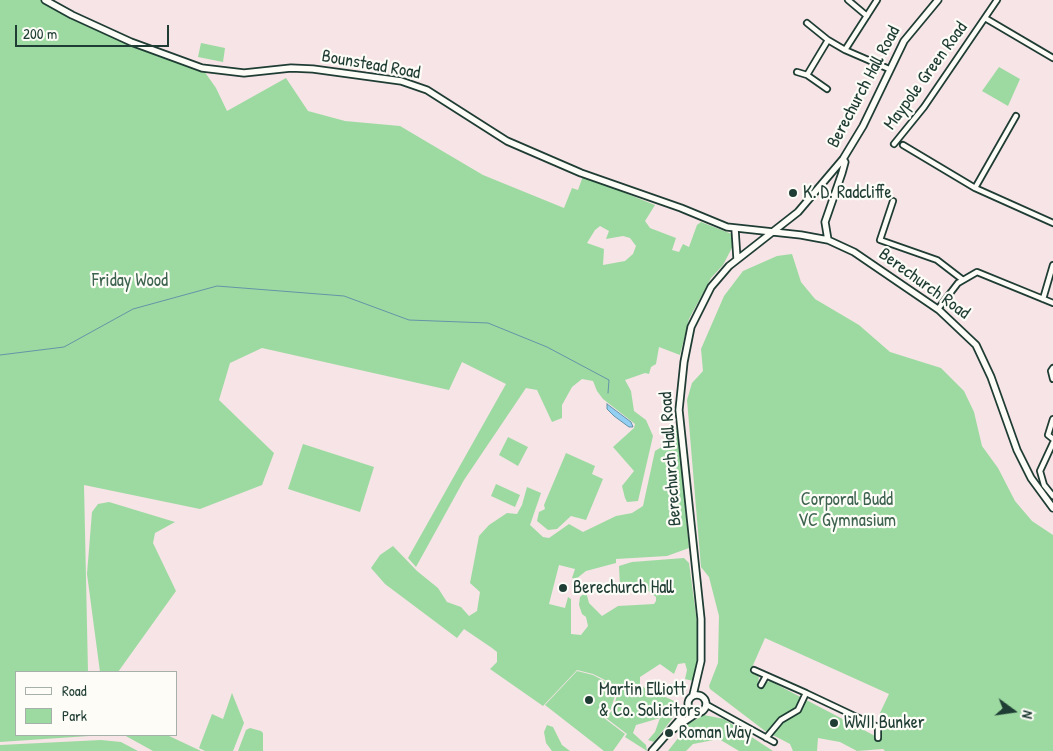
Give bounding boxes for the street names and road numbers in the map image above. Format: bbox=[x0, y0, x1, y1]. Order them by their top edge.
street label: Maypole Green Road bbox=[880, 18, 972, 134]
street label: Berechurch Hall Road bbox=[823, 22, 905, 152]
street label: Bounstead Road bbox=[320, 46, 422, 84]
street label: Berechurch Road bbox=[874, 244, 974, 324]
street label: Berechurch Hall Road bbox=[656, 391, 686, 527]

